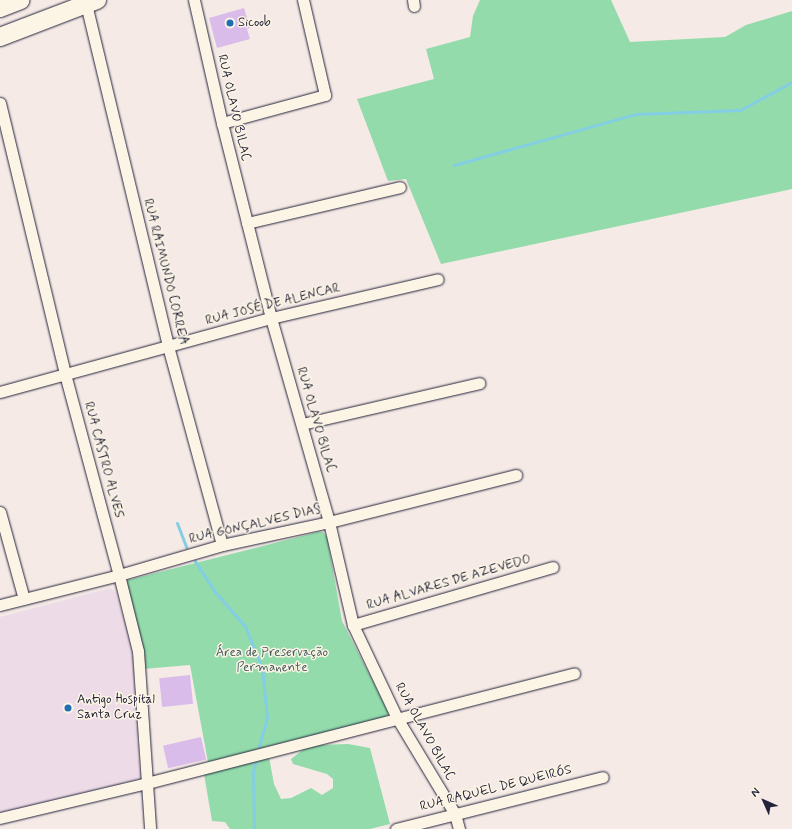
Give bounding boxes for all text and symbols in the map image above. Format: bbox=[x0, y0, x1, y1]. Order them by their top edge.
place label: Sicoob bbox=[238, 15, 271, 31]
marker: Sicoob bbox=[225, 18, 235, 28]
street label: RUA OLAVO BILAC bbox=[213, 52, 253, 164]
street label: RUA RAIMUNDO CORREA bbox=[139, 196, 191, 348]
street label: RUA JOSÉ DE ALENCAR bbox=[203, 280, 343, 330]
street label: RUA OLAVO BILAC bbox=[292, 365, 338, 475]
street label: RUA CASTRO ALVES bbox=[80, 399, 126, 521]
street label: RUA GONÇALVES DIAS bbox=[186, 502, 324, 548]
street label: RUA ALVARES DE AZEVEDO bbox=[366, 552, 532, 614]
park label: Área de Preservação Permanente bbox=[216, 646, 328, 677]
street label: RUA OLAVO BILAC bbox=[390, 680, 458, 784]
place label: Antigo Hospital Santa Cruz bbox=[77, 693, 162, 724]
marker: Antigo Hospital Santa Cruz bbox=[62, 702, 74, 714]
street label: RUA RAQUEL DE QUEIRÓS bbox=[419, 763, 573, 815]
north arrow bbox=[744, 781, 784, 821]
text: N bbox=[748, 785, 763, 800]

